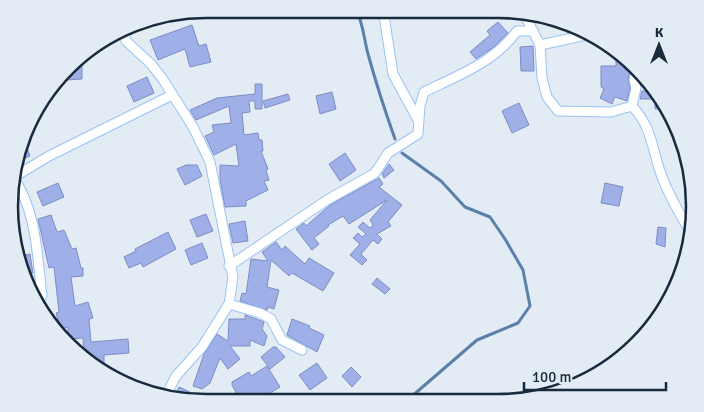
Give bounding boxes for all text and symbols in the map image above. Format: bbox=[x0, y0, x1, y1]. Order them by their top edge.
north arrow bbox=[634, 20, 684, 70]
text: K bbox=[655, 24, 664, 41]
scale bar bbox=[524, 360, 666, 392]
text: 100 m bbox=[532, 368, 572, 386]

